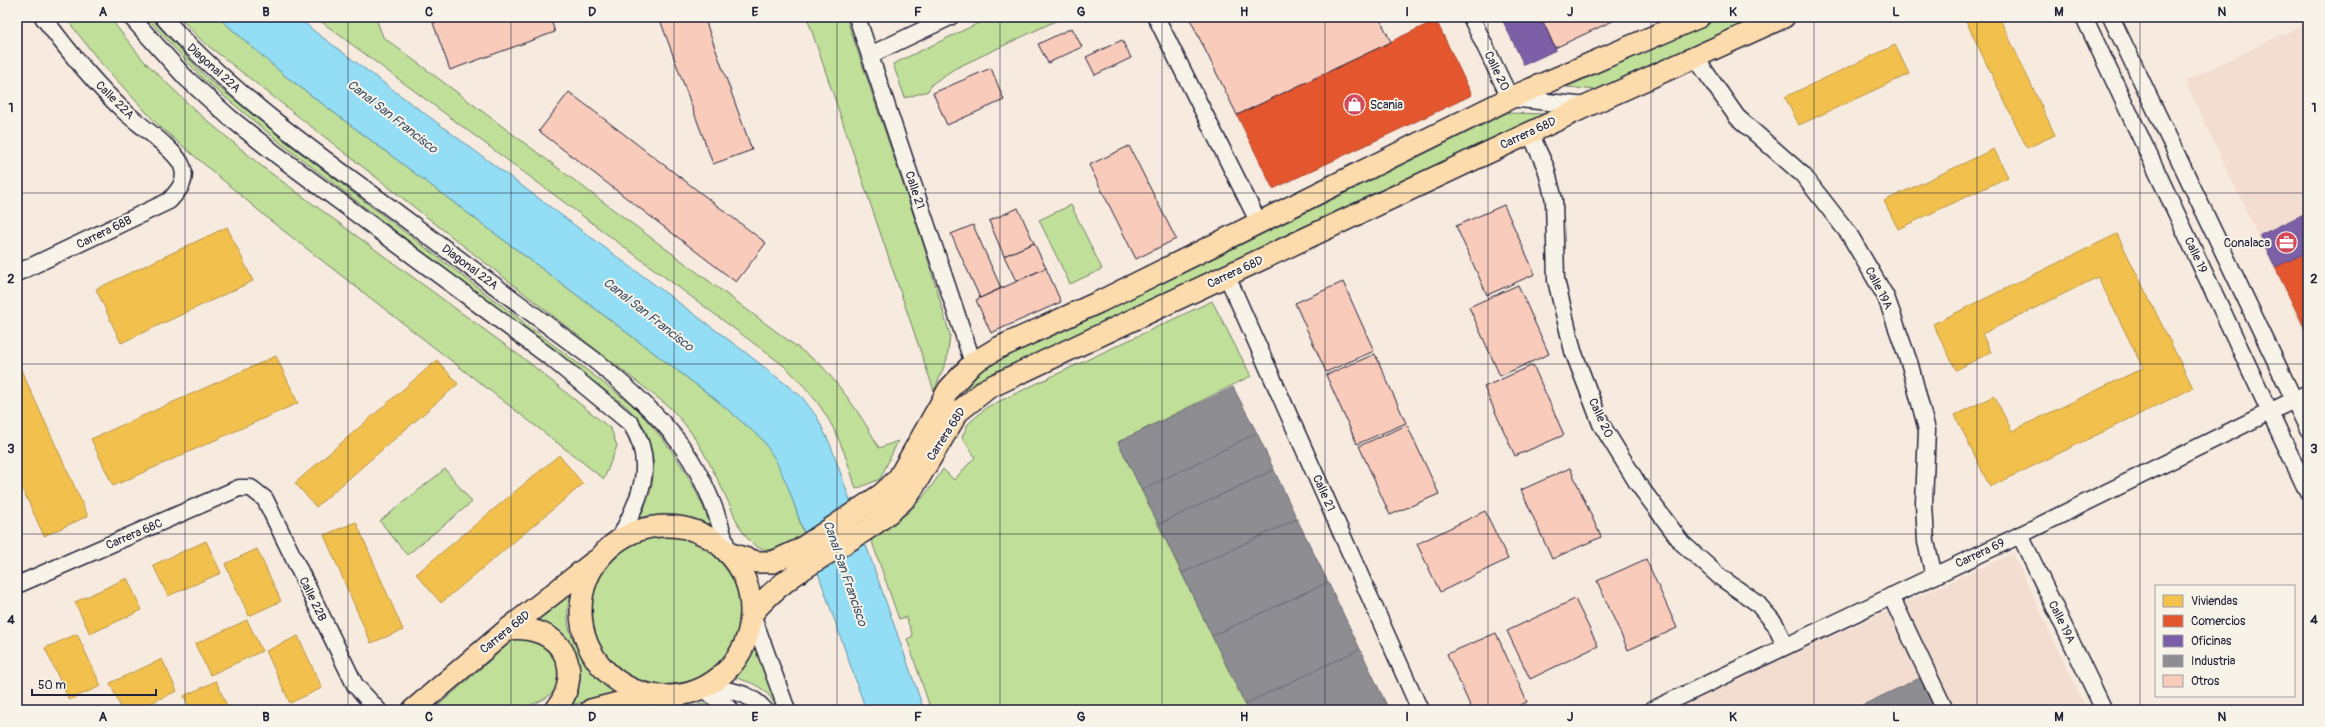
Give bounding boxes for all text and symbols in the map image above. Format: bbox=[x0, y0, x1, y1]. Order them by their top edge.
text: A bbox=[99, 4, 108, 20]
text: B bbox=[262, 4, 270, 20]
text: C bbox=[425, 4, 433, 20]
text: D bbox=[588, 4, 596, 20]
text: E bbox=[752, 4, 759, 20]
text: F bbox=[914, 4, 922, 20]
text: G bbox=[1077, 4, 1086, 20]
text: H bbox=[1240, 4, 1248, 20]
text: I bbox=[1405, 4, 1409, 20]
text: J bbox=[1567, 4, 1573, 20]
text: K bbox=[1729, 4, 1737, 20]
text: L bbox=[1892, 4, 1900, 20]
text: M bbox=[2054, 4, 2064, 20]
text: N bbox=[2218, 4, 2227, 20]
street label: Diagonal 22A bbox=[184, 41, 244, 96]
street label: Calle 20 bbox=[1481, 49, 1513, 93]
water label: Canal San Francisco bbox=[344, 77, 442, 158]
street label: Calle 22A bbox=[92, 78, 137, 123]
shop icon: Scania bbox=[1341, 92, 1367, 118]
place label: Scania bbox=[1370, 98, 1403, 113]
text: 1 bbox=[8, 100, 14, 116]
text: 1 bbox=[2311, 100, 2317, 116]
street label: Carrera 68D bbox=[1498, 114, 1559, 153]
street label: Calle 21 bbox=[901, 169, 928, 211]
street label: Carrera 68B bbox=[74, 213, 134, 252]
office icon: Conalaca bbox=[2273, 230, 2299, 256]
street label: Calle 19 bbox=[2181, 235, 2210, 276]
place label: Conalaca bbox=[2224, 236, 2270, 251]
street label: Diagonal 22A bbox=[439, 241, 501, 294]
street label: Carrera 68D bbox=[1205, 253, 1266, 292]
street label: Calle 19A bbox=[1861, 264, 1896, 312]
text: 2 bbox=[7, 271, 15, 287]
text: 2 bbox=[2310, 271, 2318, 287]
water label: Canal San Francisco bbox=[600, 275, 698, 356]
street label: Calle 20 bbox=[1585, 396, 1616, 440]
street label: Carrera 68D bbox=[924, 405, 969, 464]
text: 3 bbox=[7, 441, 15, 457]
text: 3 bbox=[2310, 441, 2318, 457]
street label: Calle 21 bbox=[1309, 473, 1338, 514]
street label: Carrera 68C bbox=[104, 516, 165, 553]
water label: Canal San Francisco bbox=[820, 519, 871, 629]
street label: Carrera 69 bbox=[1953, 535, 2007, 571]
street label: Calle 22B bbox=[295, 575, 330, 624]
legend bbox=[2155, 585, 2295, 697]
text: Viviendas bbox=[2191, 594, 2238, 609]
street label: Calle 19A bbox=[2045, 598, 2078, 646]
street label: Carrera 68D bbox=[477, 607, 534, 657]
text: 4 bbox=[7, 612, 15, 628]
text: 4 bbox=[2310, 612, 2318, 628]
text: Comercios bbox=[2191, 614, 2246, 629]
text: Oficinas bbox=[2191, 634, 2232, 649]
text: Industria bbox=[2191, 654, 2236, 669]
scale bar bbox=[32, 671, 156, 697]
text: Otros bbox=[2191, 674, 2220, 689]
text: 50 m bbox=[38, 678, 66, 693]
text: A bbox=[99, 709, 108, 725]
text: B bbox=[262, 709, 270, 725]
text: C bbox=[425, 709, 433, 725]
text: D bbox=[588, 709, 596, 725]
text: E bbox=[752, 709, 759, 725]
text: F bbox=[914, 709, 922, 725]
text: G bbox=[1077, 709, 1086, 725]
text: H bbox=[1240, 709, 1248, 725]
text: I bbox=[1405, 709, 1409, 725]
text: J bbox=[1567, 709, 1573, 725]
text: K bbox=[1729, 709, 1737, 725]
text: L bbox=[1892, 709, 1900, 725]
text: M bbox=[2054, 709, 2064, 725]
text: N bbox=[2218, 709, 2227, 725]

